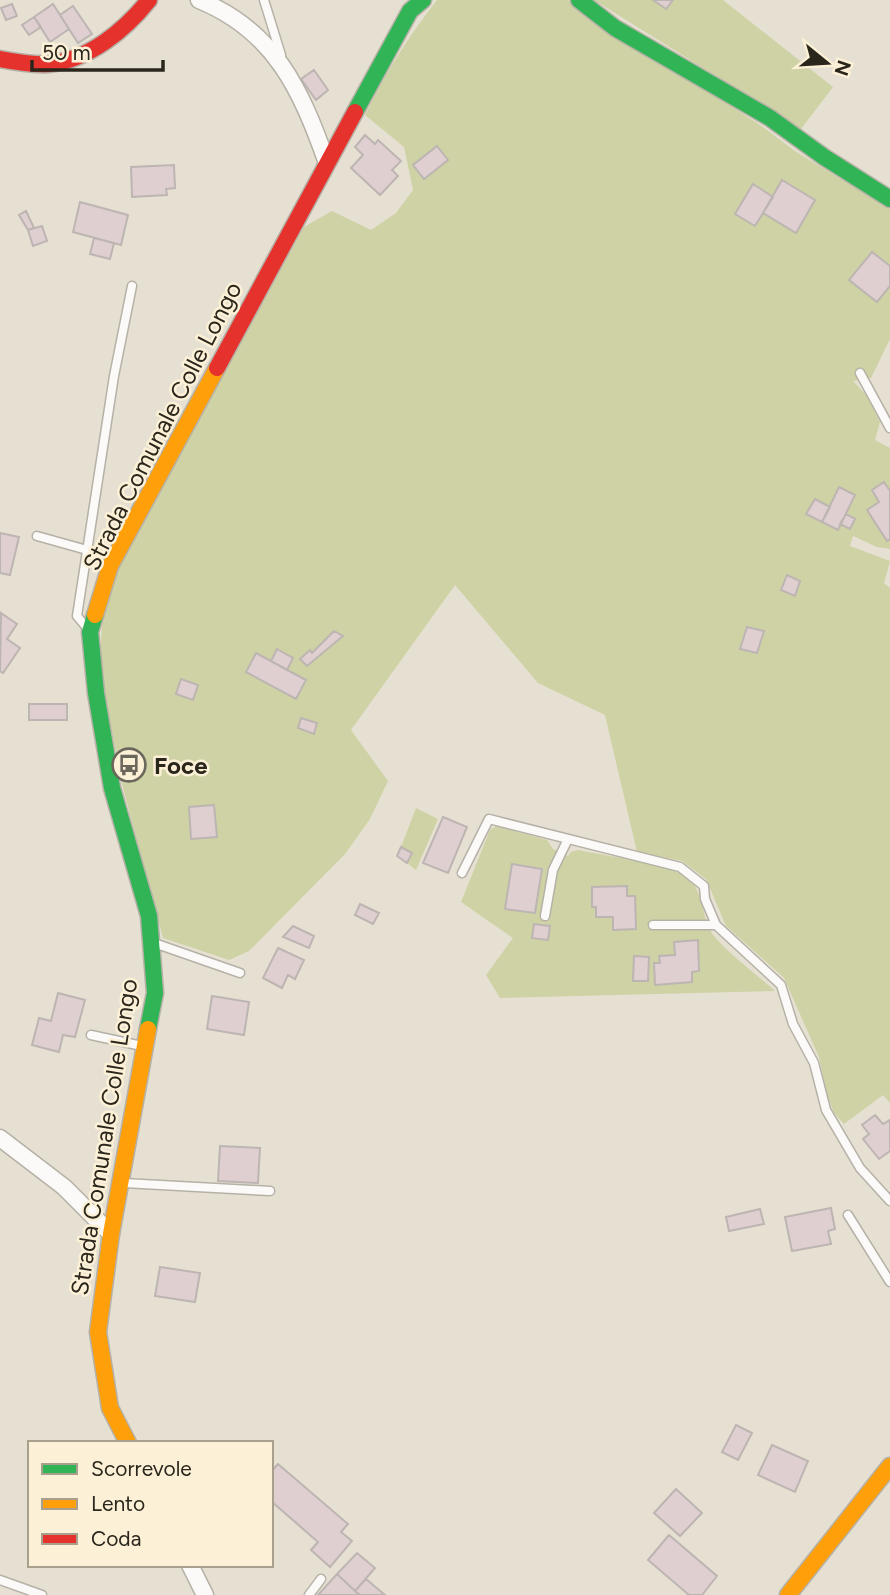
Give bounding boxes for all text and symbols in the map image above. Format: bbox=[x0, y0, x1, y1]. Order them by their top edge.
scale bar bbox=[32, 28, 163, 72]
north arrow bbox=[792, 28, 862, 98]
text: 50 m bbox=[42, 40, 91, 65]
text: N bbox=[829, 58, 856, 79]
street label: Strada Comunale Colle Longo bbox=[76, 277, 248, 575]
bus stop icon: Foce bbox=[110, 746, 148, 784]
place label: Foce bbox=[154, 751, 207, 780]
street label: Strada Comunale Colle Longo bbox=[65, 977, 143, 1297]
legend bbox=[28, 1441, 273, 1567]
text: Scorrevole bbox=[91, 1456, 192, 1481]
text: Lento bbox=[91, 1491, 145, 1516]
text: Coda bbox=[91, 1526, 141, 1551]

